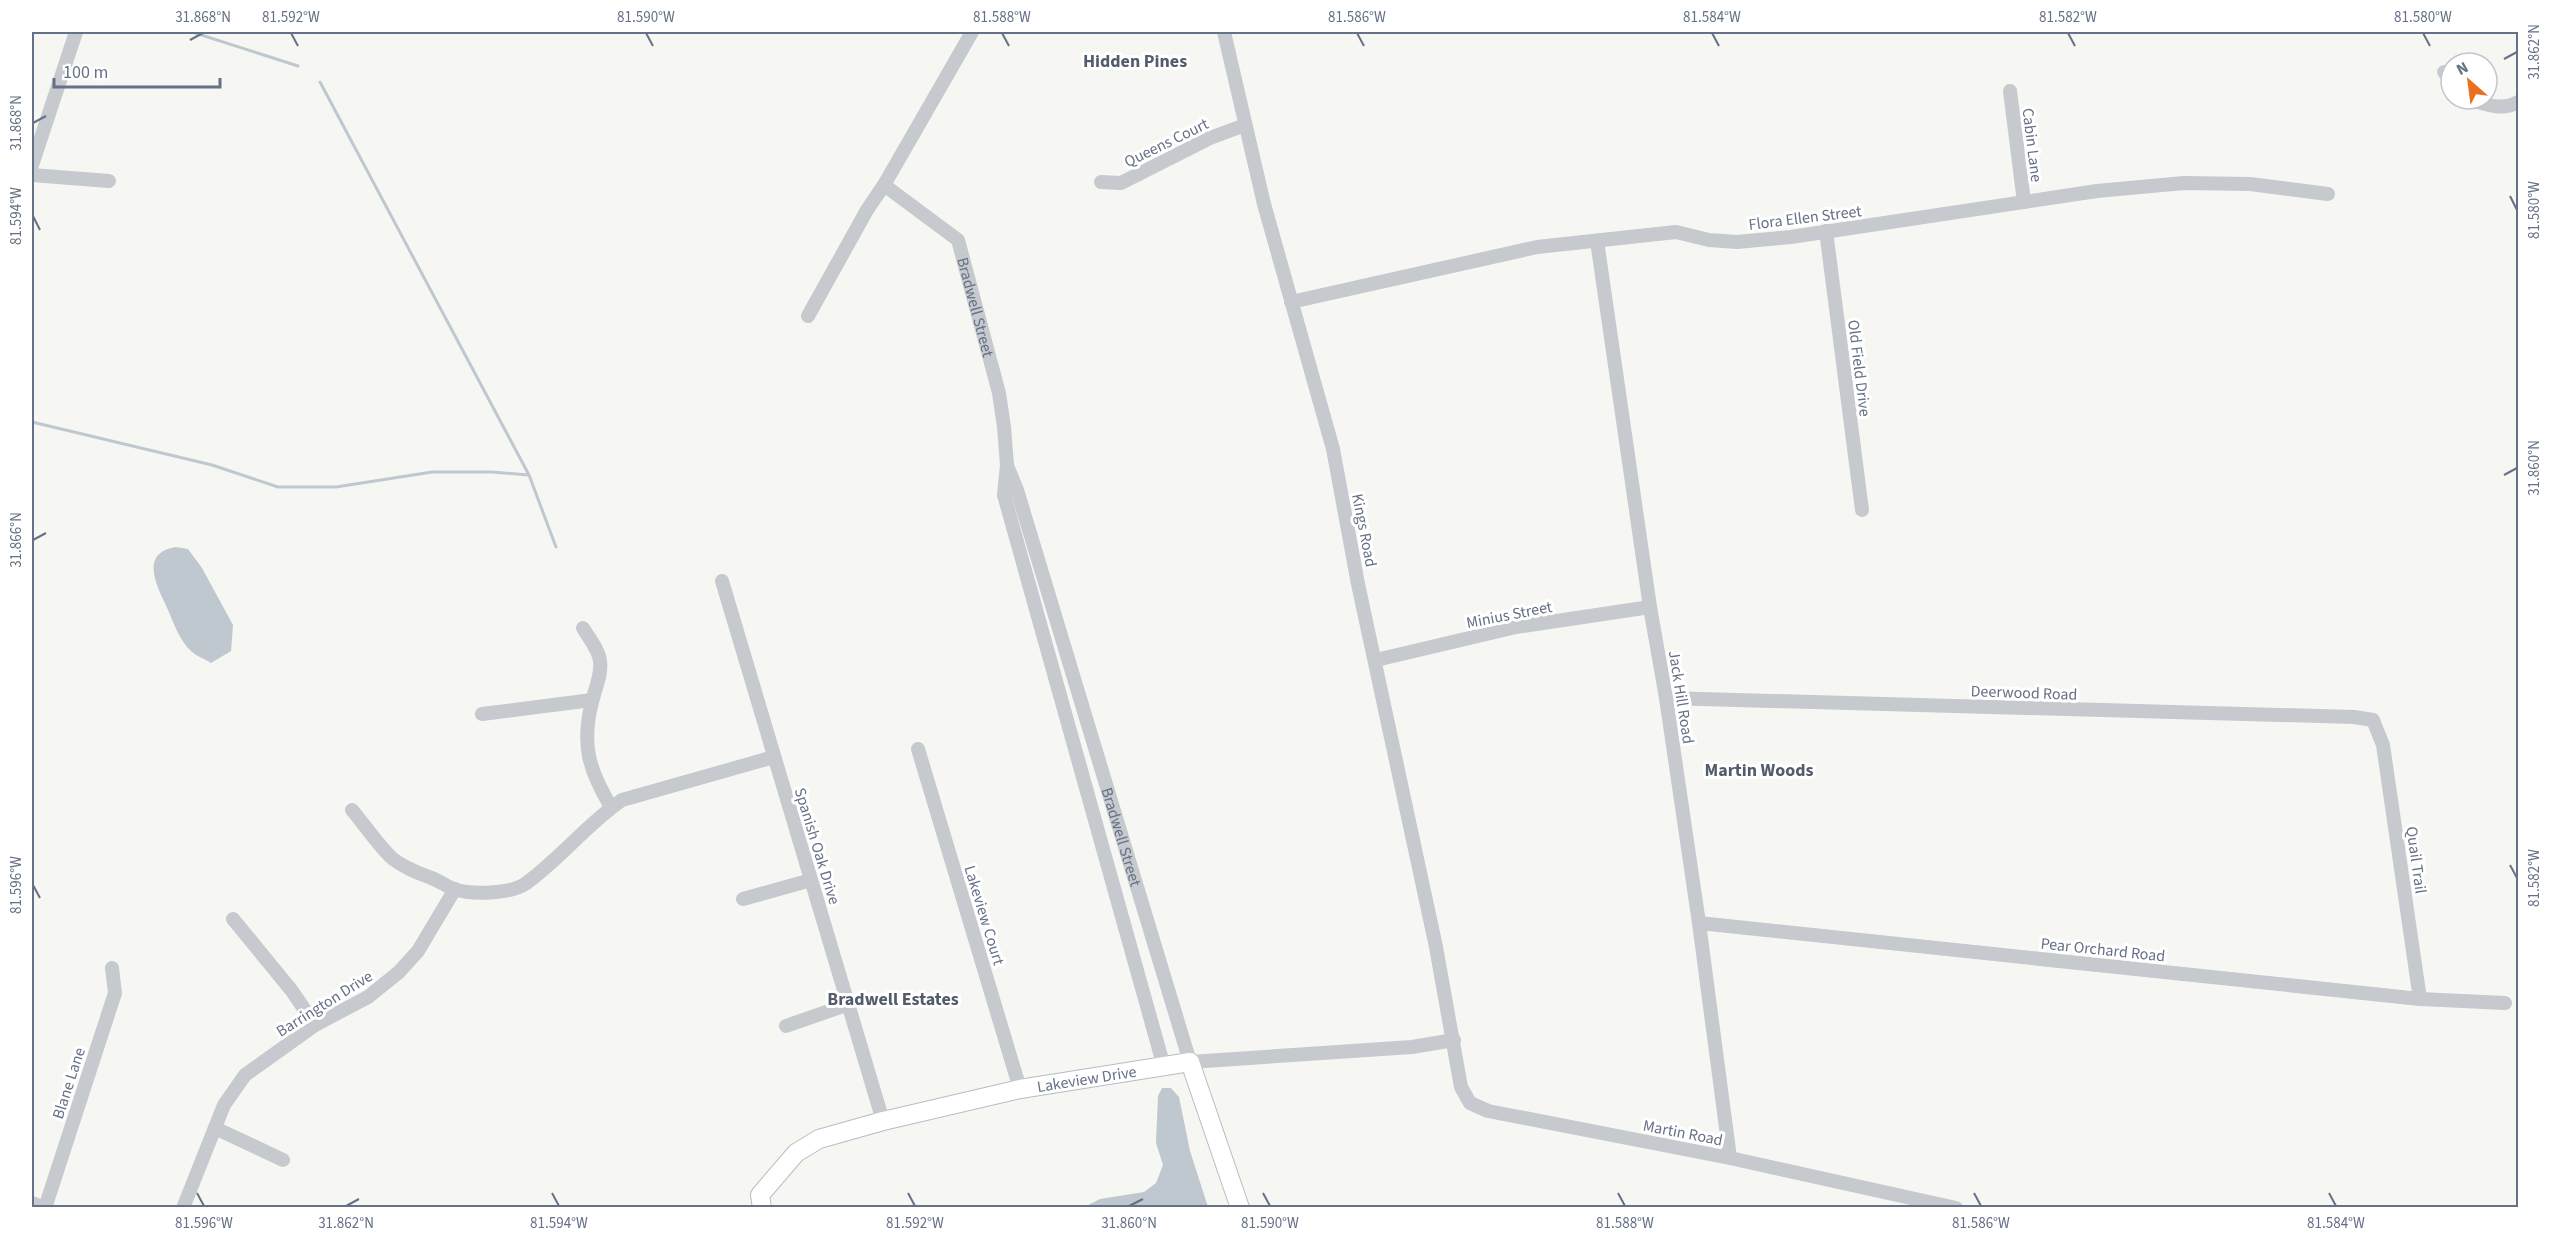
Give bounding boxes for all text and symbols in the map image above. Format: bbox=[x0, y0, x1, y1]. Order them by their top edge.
text: 31.868°N bbox=[175, 7, 231, 28]
text: 81.592°W bbox=[262, 7, 320, 28]
text: 81.590°W bbox=[617, 7, 675, 28]
text: 81.588°W bbox=[973, 7, 1031, 28]
text: 81.586°W bbox=[1328, 7, 1386, 28]
text: 81.584°W bbox=[1683, 7, 1741, 28]
text: 81.582°W bbox=[2039, 7, 2097, 28]
text: 81.580°W bbox=[2394, 7, 2452, 28]
text: 31.862°N bbox=[2524, 24, 2545, 80]
district label: Hidden Pines bbox=[1083, 49, 1187, 74]
scale bar bbox=[54, 51, 220, 89]
north arrow bbox=[2439, 51, 2499, 111]
text: N bbox=[2453, 56, 2472, 81]
text: 100 m bbox=[63, 60, 108, 85]
text: 31.868°N bbox=[6, 95, 27, 151]
street label: Cabin Lane bbox=[2017, 107, 2047, 183]
street label: Queens Court bbox=[1121, 113, 1213, 173]
text: 81.580°W bbox=[2524, 181, 2545, 239]
text: 81.594°W bbox=[6, 187, 27, 245]
street label: Flora Ellen Street bbox=[1747, 200, 1863, 236]
street label: Bradwell Street bbox=[951, 255, 999, 360]
street label: Old Field Drive bbox=[1842, 318, 1876, 418]
text: 31.860°N bbox=[2524, 440, 2545, 496]
street label: Kings Road bbox=[1346, 492, 1382, 569]
text: 31.866°N bbox=[6, 512, 27, 568]
street label: Minius Street bbox=[1464, 596, 1555, 634]
street label: Jack Hill Road bbox=[1663, 649, 1699, 745]
street label: Deerwood Road bbox=[1970, 680, 2078, 706]
district label: Martin Woods bbox=[1704, 758, 1814, 783]
street label: Spanish Oak Drive bbox=[789, 785, 845, 907]
street label: Bradwell Street bbox=[1096, 785, 1146, 890]
street label: Quail Trail bbox=[2400, 825, 2432, 895]
text: 81.582°W bbox=[2524, 849, 2545, 907]
text: 81.596°W bbox=[6, 856, 27, 914]
street label: Lakeview Court bbox=[958, 863, 1010, 968]
street label: Pear Orchard Road bbox=[2040, 933, 2166, 967]
street label: Barrington Drive bbox=[272, 965, 377, 1042]
district label: Bradwell Estates bbox=[827, 987, 959, 1012]
street label: Blane Lane bbox=[47, 1045, 91, 1122]
street label: Lakeview Drive bbox=[1035, 1061, 1138, 1098]
street label: Martin Road bbox=[1641, 1114, 1725, 1151]
text: 81.596°W bbox=[175, 1213, 233, 1234]
text: 31.862°N bbox=[318, 1213, 374, 1234]
text: 81.594°W bbox=[530, 1213, 588, 1234]
text: 81.592°W bbox=[886, 1213, 944, 1234]
text: 31.860°N bbox=[1101, 1213, 1157, 1234]
text: 81.590°W bbox=[1241, 1213, 1299, 1234]
text: 81.588°W bbox=[1596, 1213, 1654, 1234]
text: 81.586°W bbox=[1952, 1213, 2010, 1234]
text: 81.584°W bbox=[2307, 1213, 2365, 1234]

